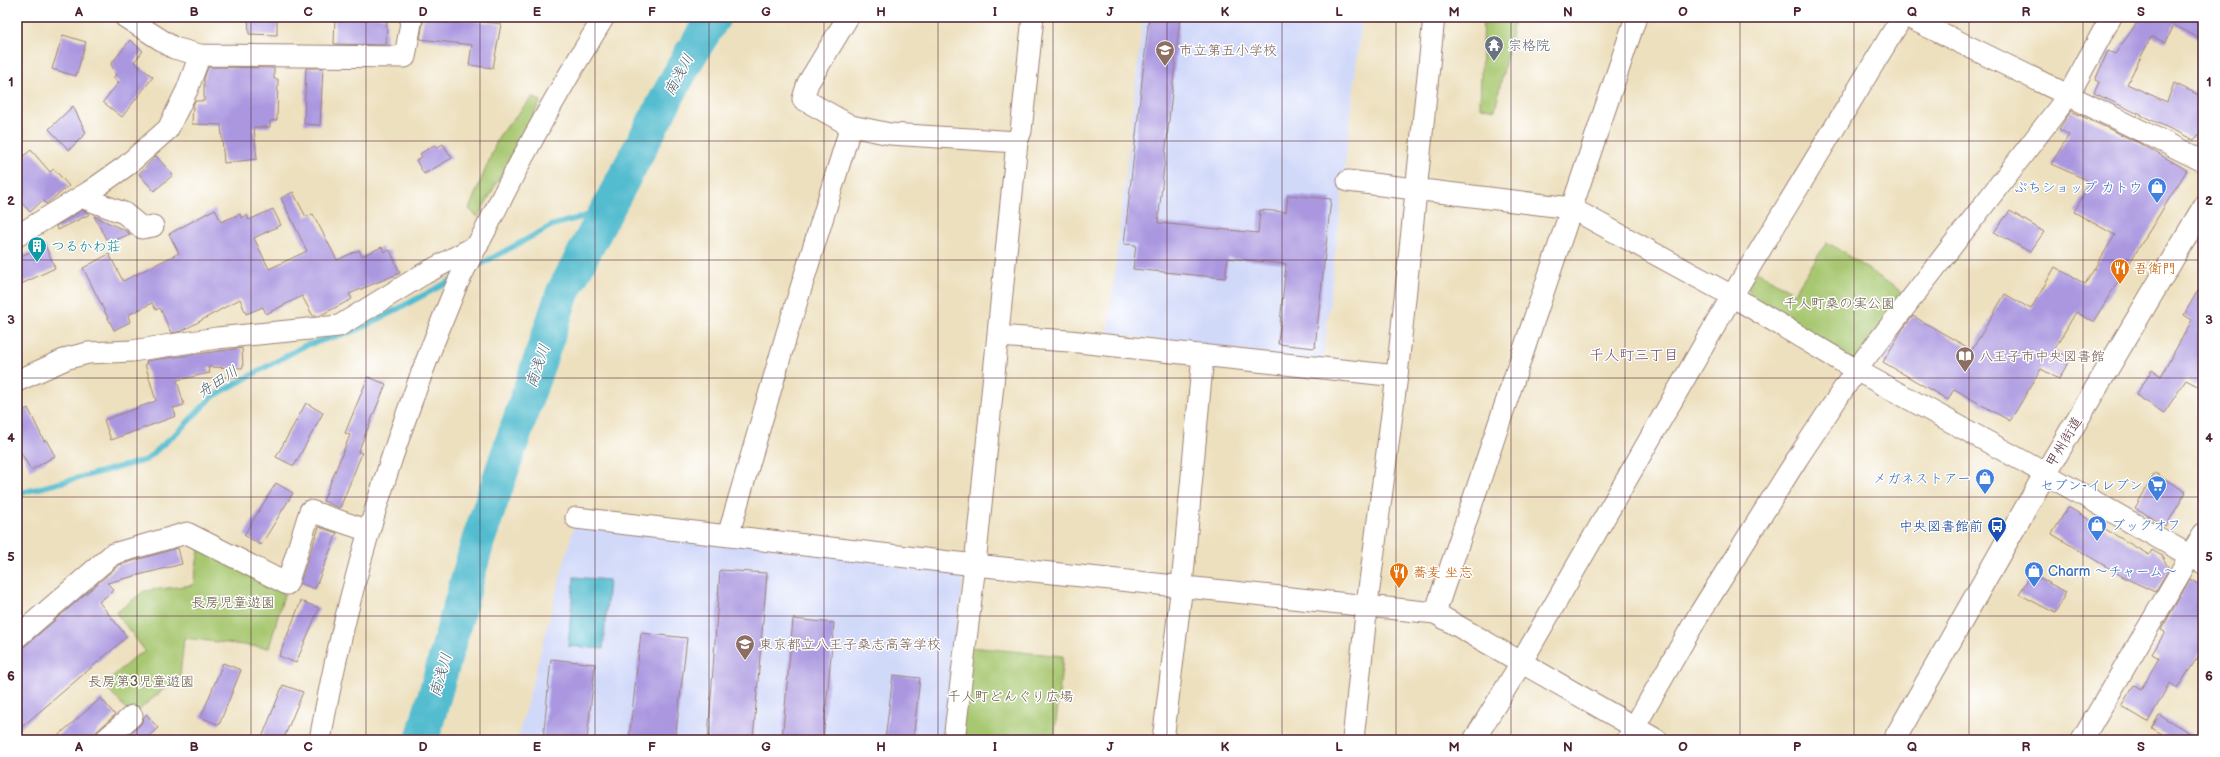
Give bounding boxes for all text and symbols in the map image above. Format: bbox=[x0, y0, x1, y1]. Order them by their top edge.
text: A bbox=[74, 4, 83, 20]
text: B bbox=[189, 4, 199, 20]
text: C bbox=[303, 4, 313, 20]
text: D bbox=[418, 4, 428, 20]
text: E bbox=[533, 4, 542, 20]
text: F bbox=[648, 4, 656, 20]
text: G bbox=[761, 4, 771, 20]
text: H bbox=[876, 4, 886, 20]
text: I bbox=[993, 4, 997, 20]
text: J bbox=[1106, 4, 1114, 20]
text: K bbox=[1221, 4, 1230, 20]
text: L bbox=[1335, 4, 1343, 20]
text: M bbox=[1448, 4, 1460, 20]
text: N bbox=[1563, 4, 1573, 20]
text: O bbox=[1678, 4, 1688, 20]
text: P bbox=[1793, 4, 1802, 20]
text: Q bbox=[1907, 4, 1917, 20]
text: R bbox=[2022, 4, 2031, 20]
text: S bbox=[2137, 4, 2145, 20]
temple icon: 宗格院 bbox=[1483, 34, 1505, 62]
place label: 宗格院 bbox=[1508, 37, 1550, 54]
school or university icon: 市立第五小学校 bbox=[1154, 39, 1176, 67]
place label: 市立第五小学校 bbox=[1179, 42, 1277, 59]
water label: 南浅川 bbox=[660, 51, 698, 99]
text: 1 bbox=[8, 74, 14, 90]
text: 1 bbox=[2206, 74, 2212, 90]
shop icon: ぷちショップ カトウ bbox=[2146, 176, 2168, 204]
place label: ぷちショップ カトウ bbox=[2014, 179, 2143, 196]
text: 2 bbox=[7, 193, 15, 209]
text: 2 bbox=[2205, 193, 2213, 209]
building icon: つるかわ荘 bbox=[26, 235, 48, 263]
place label: つるかわ荘 bbox=[51, 238, 121, 255]
restaurant icon: 吾衛門 bbox=[2109, 257, 2131, 285]
place label: 吾衛門 bbox=[2134, 260, 2176, 277]
park label: 千人町桑の実公園 bbox=[1783, 295, 1895, 312]
text: 3 bbox=[7, 312, 15, 328]
text: 3 bbox=[2205, 312, 2213, 328]
water label: 南浅川 bbox=[522, 342, 554, 390]
library icon: 八王子市中央図書館 bbox=[1954, 345, 1976, 373]
district label: 千人町三丁目 bbox=[1589, 346, 1679, 365]
place label: 八王子市中央図書館 bbox=[1979, 348, 2105, 365]
water label: 舟田川 bbox=[194, 362, 242, 402]
street label: 甲州街道 bbox=[2042, 414, 2086, 470]
text: 4 bbox=[7, 430, 15, 446]
text: 4 bbox=[2205, 430, 2213, 446]
shop icon: メガネストアー bbox=[1974, 467, 1996, 495]
place label: メガネストアー bbox=[1873, 470, 1971, 487]
supermarket icon: セブン-イレブン bbox=[2146, 474, 2168, 502]
place label: セブン-イレブン bbox=[2040, 477, 2143, 494]
shop icon: ブックオフ bbox=[2086, 514, 2108, 542]
bus stop icon: 中央図書館前 bbox=[1986, 515, 2008, 543]
place label: ブックオフ bbox=[2111, 517, 2181, 534]
place label: 中央図書館前 bbox=[1899, 518, 1983, 535]
text: 5 bbox=[7, 549, 15, 565]
text: 5 bbox=[2205, 549, 2213, 565]
shop icon: Charm ～チャーム～ bbox=[2023, 560, 2045, 588]
restaurant icon: 蕎麦 坐忘 bbox=[1388, 561, 1410, 589]
place label: Charm ～チャーム～ bbox=[2048, 563, 2177, 580]
place label: 蕎麦 坐忘 bbox=[1413, 564, 1473, 581]
park label: 長房児童遊園 bbox=[191, 594, 275, 611]
school or university icon: 東京都立八王子桑志高等学校 bbox=[734, 633, 756, 661]
place label: 東京都立八王子桑志高等学校 bbox=[759, 636, 941, 653]
water label: 南浅川 bbox=[426, 651, 456, 699]
text: 6 bbox=[7, 668, 15, 684]
text: 6 bbox=[2205, 668, 2213, 684]
park label: 長房第3児童遊園 bbox=[88, 673, 194, 690]
park label: 千人町どんぐり広場 bbox=[947, 688, 1073, 705]
text: A bbox=[74, 739, 83, 755]
text: B bbox=[189, 739, 199, 755]
text: C bbox=[303, 739, 313, 755]
text: D bbox=[418, 739, 428, 755]
text: E bbox=[533, 739, 542, 755]
text: F bbox=[648, 739, 656, 755]
text: G bbox=[761, 739, 771, 755]
text: H bbox=[876, 739, 886, 755]
text: I bbox=[993, 739, 997, 755]
text: J bbox=[1106, 739, 1114, 755]
text: K bbox=[1221, 739, 1230, 755]
text: L bbox=[1335, 739, 1343, 755]
text: M bbox=[1448, 739, 1460, 755]
text: N bbox=[1563, 739, 1573, 755]
text: O bbox=[1678, 739, 1688, 755]
text: P bbox=[1793, 739, 1802, 755]
text: Q bbox=[1907, 739, 1917, 755]
text: R bbox=[2022, 739, 2031, 755]
text: S bbox=[2137, 739, 2145, 755]

